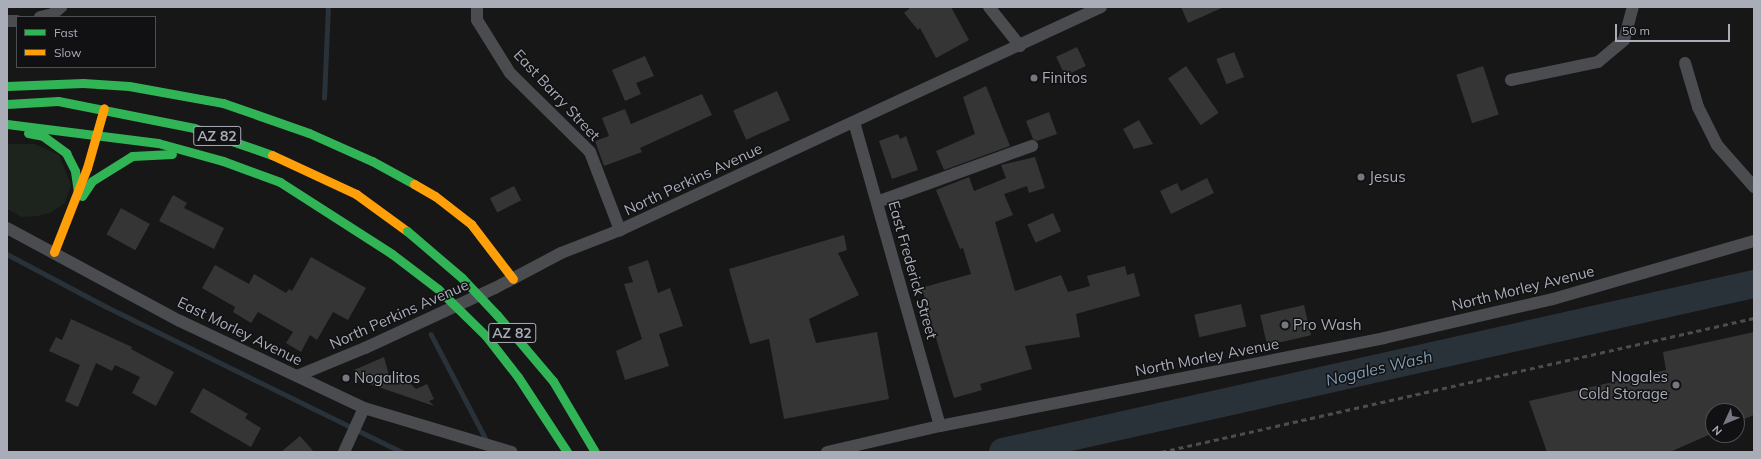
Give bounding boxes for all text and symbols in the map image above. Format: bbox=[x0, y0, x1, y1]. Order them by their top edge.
legend bbox=[16, 16, 156, 68]
scale bar bbox=[1617, 16, 1732, 42]
text: 50 m bbox=[1622, 23, 1650, 38]
text: Fast bbox=[54, 25, 78, 40]
text: Slow bbox=[54, 45, 82, 60]
street label: East Barry Street bbox=[510, 46, 604, 144]
place label: Finitos bbox=[1042, 69, 1088, 87]
marker: Finitos bbox=[1029, 73, 1039, 83]
road number: AZ 82 bbox=[193, 124, 241, 148]
street label: North Perkins Avenue bbox=[621, 139, 765, 219]
place label: Jesus bbox=[1369, 168, 1406, 186]
marker: Jesus bbox=[1356, 172, 1366, 182]
street label: East Frederick Street bbox=[885, 199, 941, 341]
street label: North Morley Avenue bbox=[1450, 262, 1596, 314]
street label: North Perkins Avenue bbox=[327, 275, 471, 353]
street label: East Morley Avenue bbox=[175, 293, 305, 369]
place label: Pro Wash bbox=[1293, 316, 1361, 334]
marker: Pro Wash bbox=[1280, 320, 1290, 330]
road number: AZ 82 bbox=[488, 321, 536, 345]
street label: North Morley Avenue bbox=[1134, 334, 1280, 380]
water label: Nogales Wash bbox=[1324, 346, 1434, 390]
place label: Nogales Cold Storage bbox=[1579, 367, 1668, 402]
place label: Nogalitos bbox=[354, 369, 420, 387]
marker: Nogalitos bbox=[341, 373, 351, 383]
marker: Nogales Cold Storage bbox=[1671, 380, 1681, 390]
north arrow bbox=[1705, 403, 1745, 443]
text: N bbox=[1709, 423, 1725, 438]

